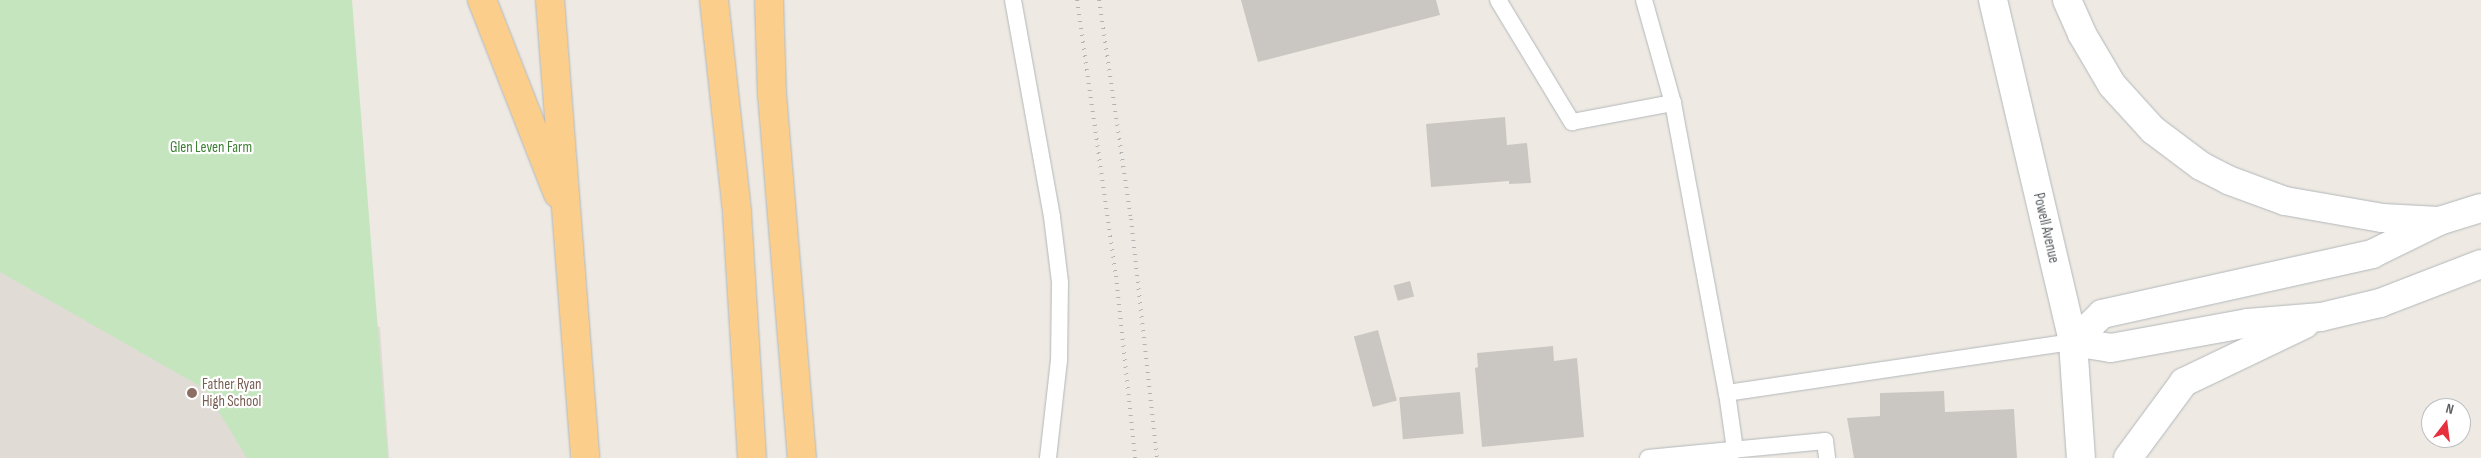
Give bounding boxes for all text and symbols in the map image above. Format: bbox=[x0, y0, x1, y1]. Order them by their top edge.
park label: Glen Leven Farm bbox=[170, 139, 252, 157]
street label: Powell Avenue bbox=[2029, 191, 2063, 265]
place label: Father Ryan High School bbox=[202, 375, 261, 410]
marker: Father Ryan High School bbox=[186, 387, 198, 399]
north arrow bbox=[2421, 398, 2471, 448]
text: N bbox=[2444, 400, 2456, 418]

